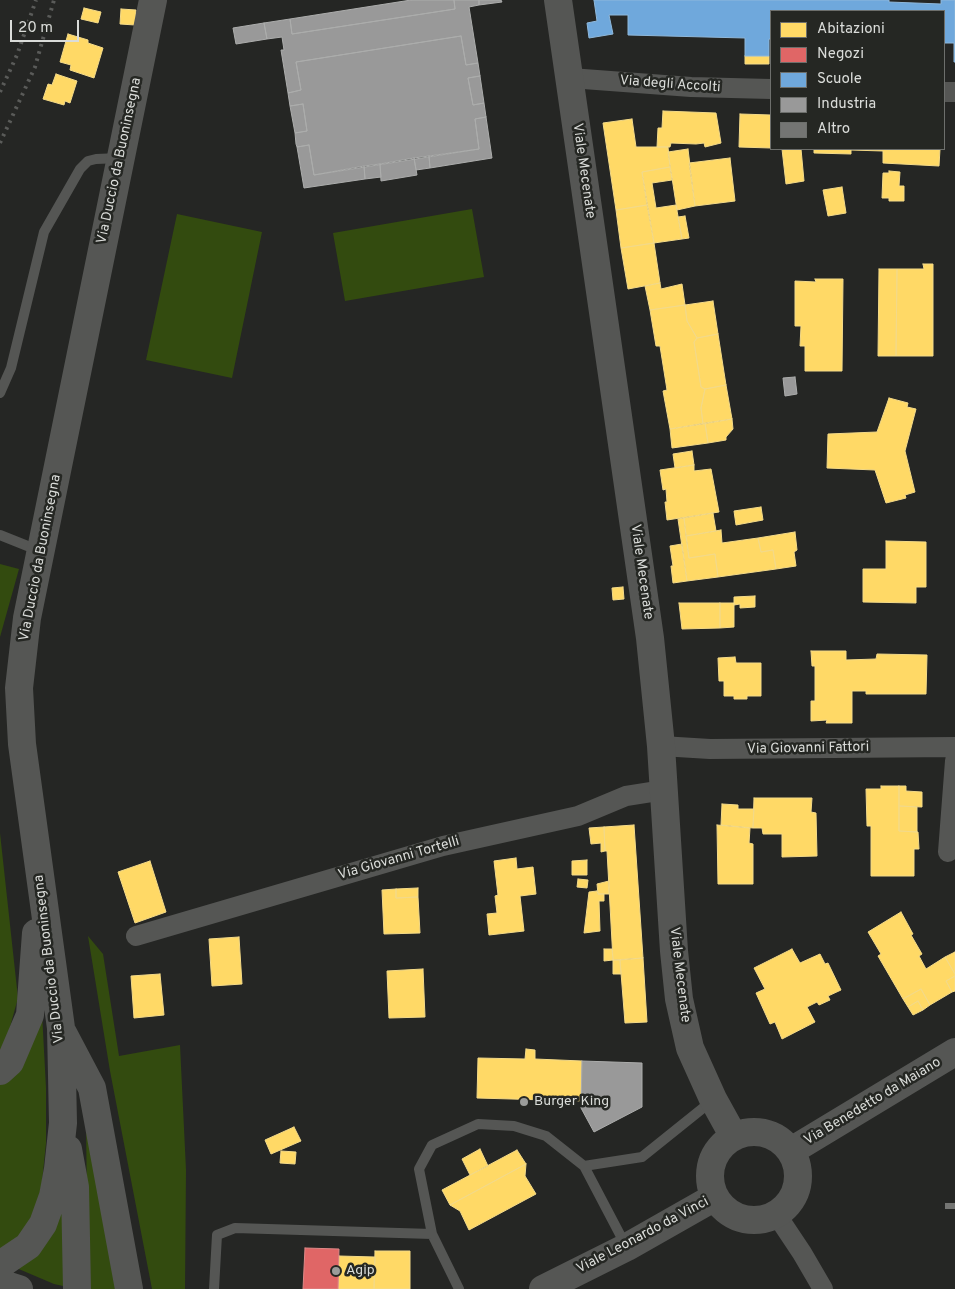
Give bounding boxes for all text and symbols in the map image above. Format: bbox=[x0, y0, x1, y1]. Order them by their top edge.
scale bar bbox=[12, 10, 81, 42]
legend bbox=[770, 10, 945, 150]
text: 20 m bbox=[18, 19, 53, 38]
text: Abitazioni bbox=[817, 20, 885, 39]
text: Negozi bbox=[817, 45, 864, 64]
text: Scuole bbox=[817, 70, 862, 89]
street label: Via degli Accolti bbox=[619, 73, 721, 97]
street label: Via Duccio da Buoninsegna bbox=[94, 76, 146, 246]
text: Industria bbox=[817, 95, 876, 114]
text: Altro bbox=[817, 120, 850, 139]
street label: Viale Mecenate bbox=[568, 122, 598, 220]
street label: Via Duccio da Buoninsegna bbox=[17, 473, 65, 643]
street label: Viale Mecenate bbox=[626, 523, 656, 621]
street label: Via Giovanni Fattori bbox=[747, 740, 869, 758]
street label: Via Giovanni Tortelli bbox=[336, 834, 462, 884]
street label: Via Duccio da Buoninsegna bbox=[31, 874, 69, 1044]
street label: Viale Mecenate bbox=[665, 926, 693, 1024]
street label: Via Benedetto da Maiano bbox=[802, 1054, 944, 1150]
place label: Burger King bbox=[534, 1094, 609, 1110]
marker: Burger King bbox=[518, 1096, 530, 1108]
street label: Viale Leonardo da Vinci bbox=[574, 1194, 712, 1278]
place label: Agip bbox=[346, 1263, 375, 1279]
marker: Agip bbox=[330, 1265, 342, 1277]

